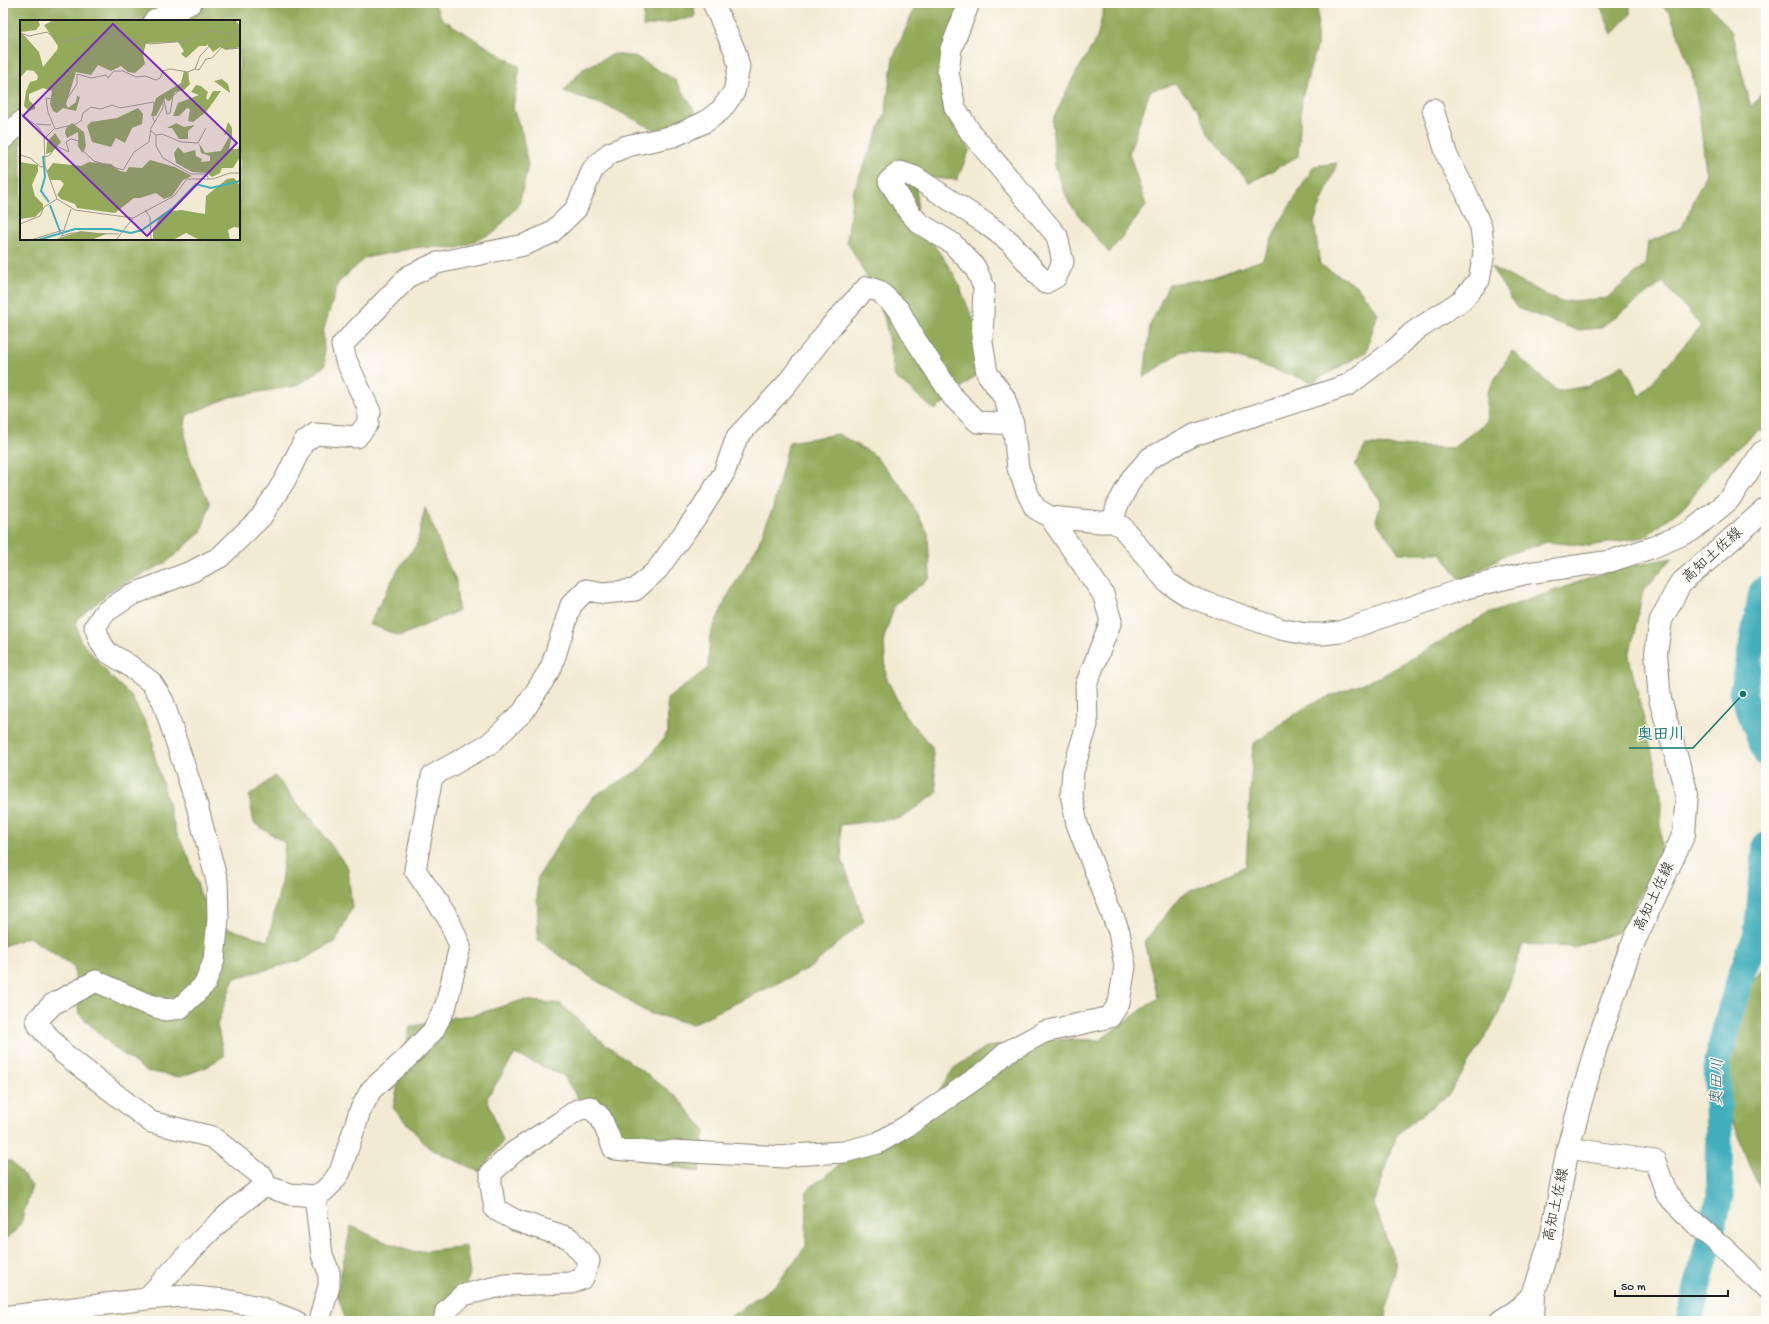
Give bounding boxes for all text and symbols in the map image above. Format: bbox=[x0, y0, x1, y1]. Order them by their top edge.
inset map bbox=[20, 20, 240, 240]
street label: 高知土佐線 bbox=[1678, 523, 1747, 588]
callout: 奥田川 bbox=[1629, 720, 1693, 748]
text: 奥田川 bbox=[1637, 725, 1685, 746]
street label: 高知土佐線 bbox=[1630, 859, 1679, 935]
water label: 奥田川 bbox=[1707, 1058, 1729, 1106]
street label: 高知土佐線 bbox=[1539, 1166, 1574, 1244]
scale bar bbox=[1615, 1272, 1728, 1298]
text: 50 m bbox=[1621, 1281, 1646, 1295]

